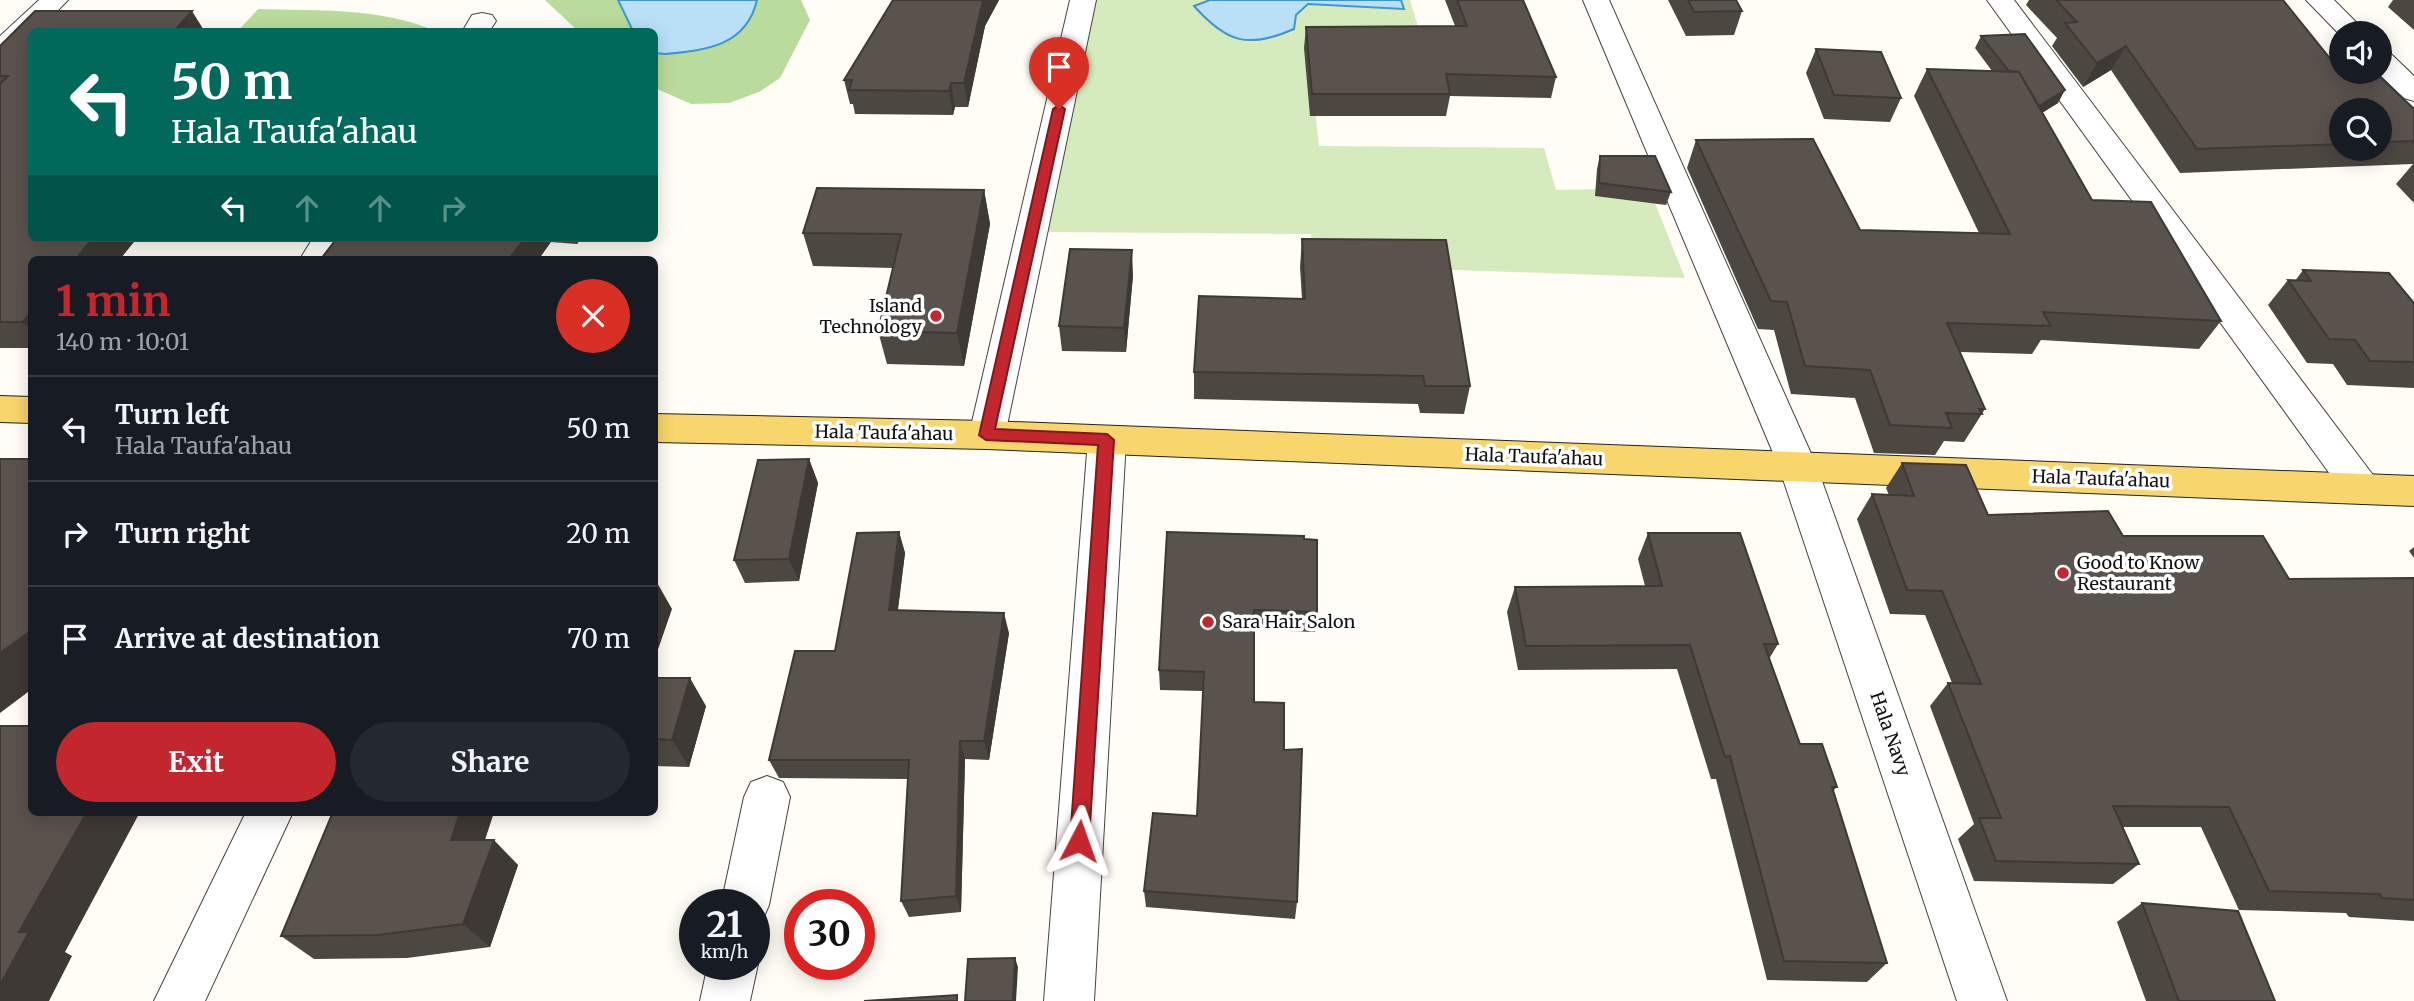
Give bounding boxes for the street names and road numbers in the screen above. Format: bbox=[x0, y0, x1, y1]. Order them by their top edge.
street label: Hala Taufa'ahau bbox=[814, 420, 954, 445]
street label: Hala Taufa'ahau bbox=[1464, 443, 1604, 470]
street label: Hala Taufa'ahau bbox=[2031, 465, 2171, 492]
street label: Hala Navy bbox=[1865, 688, 1916, 780]

